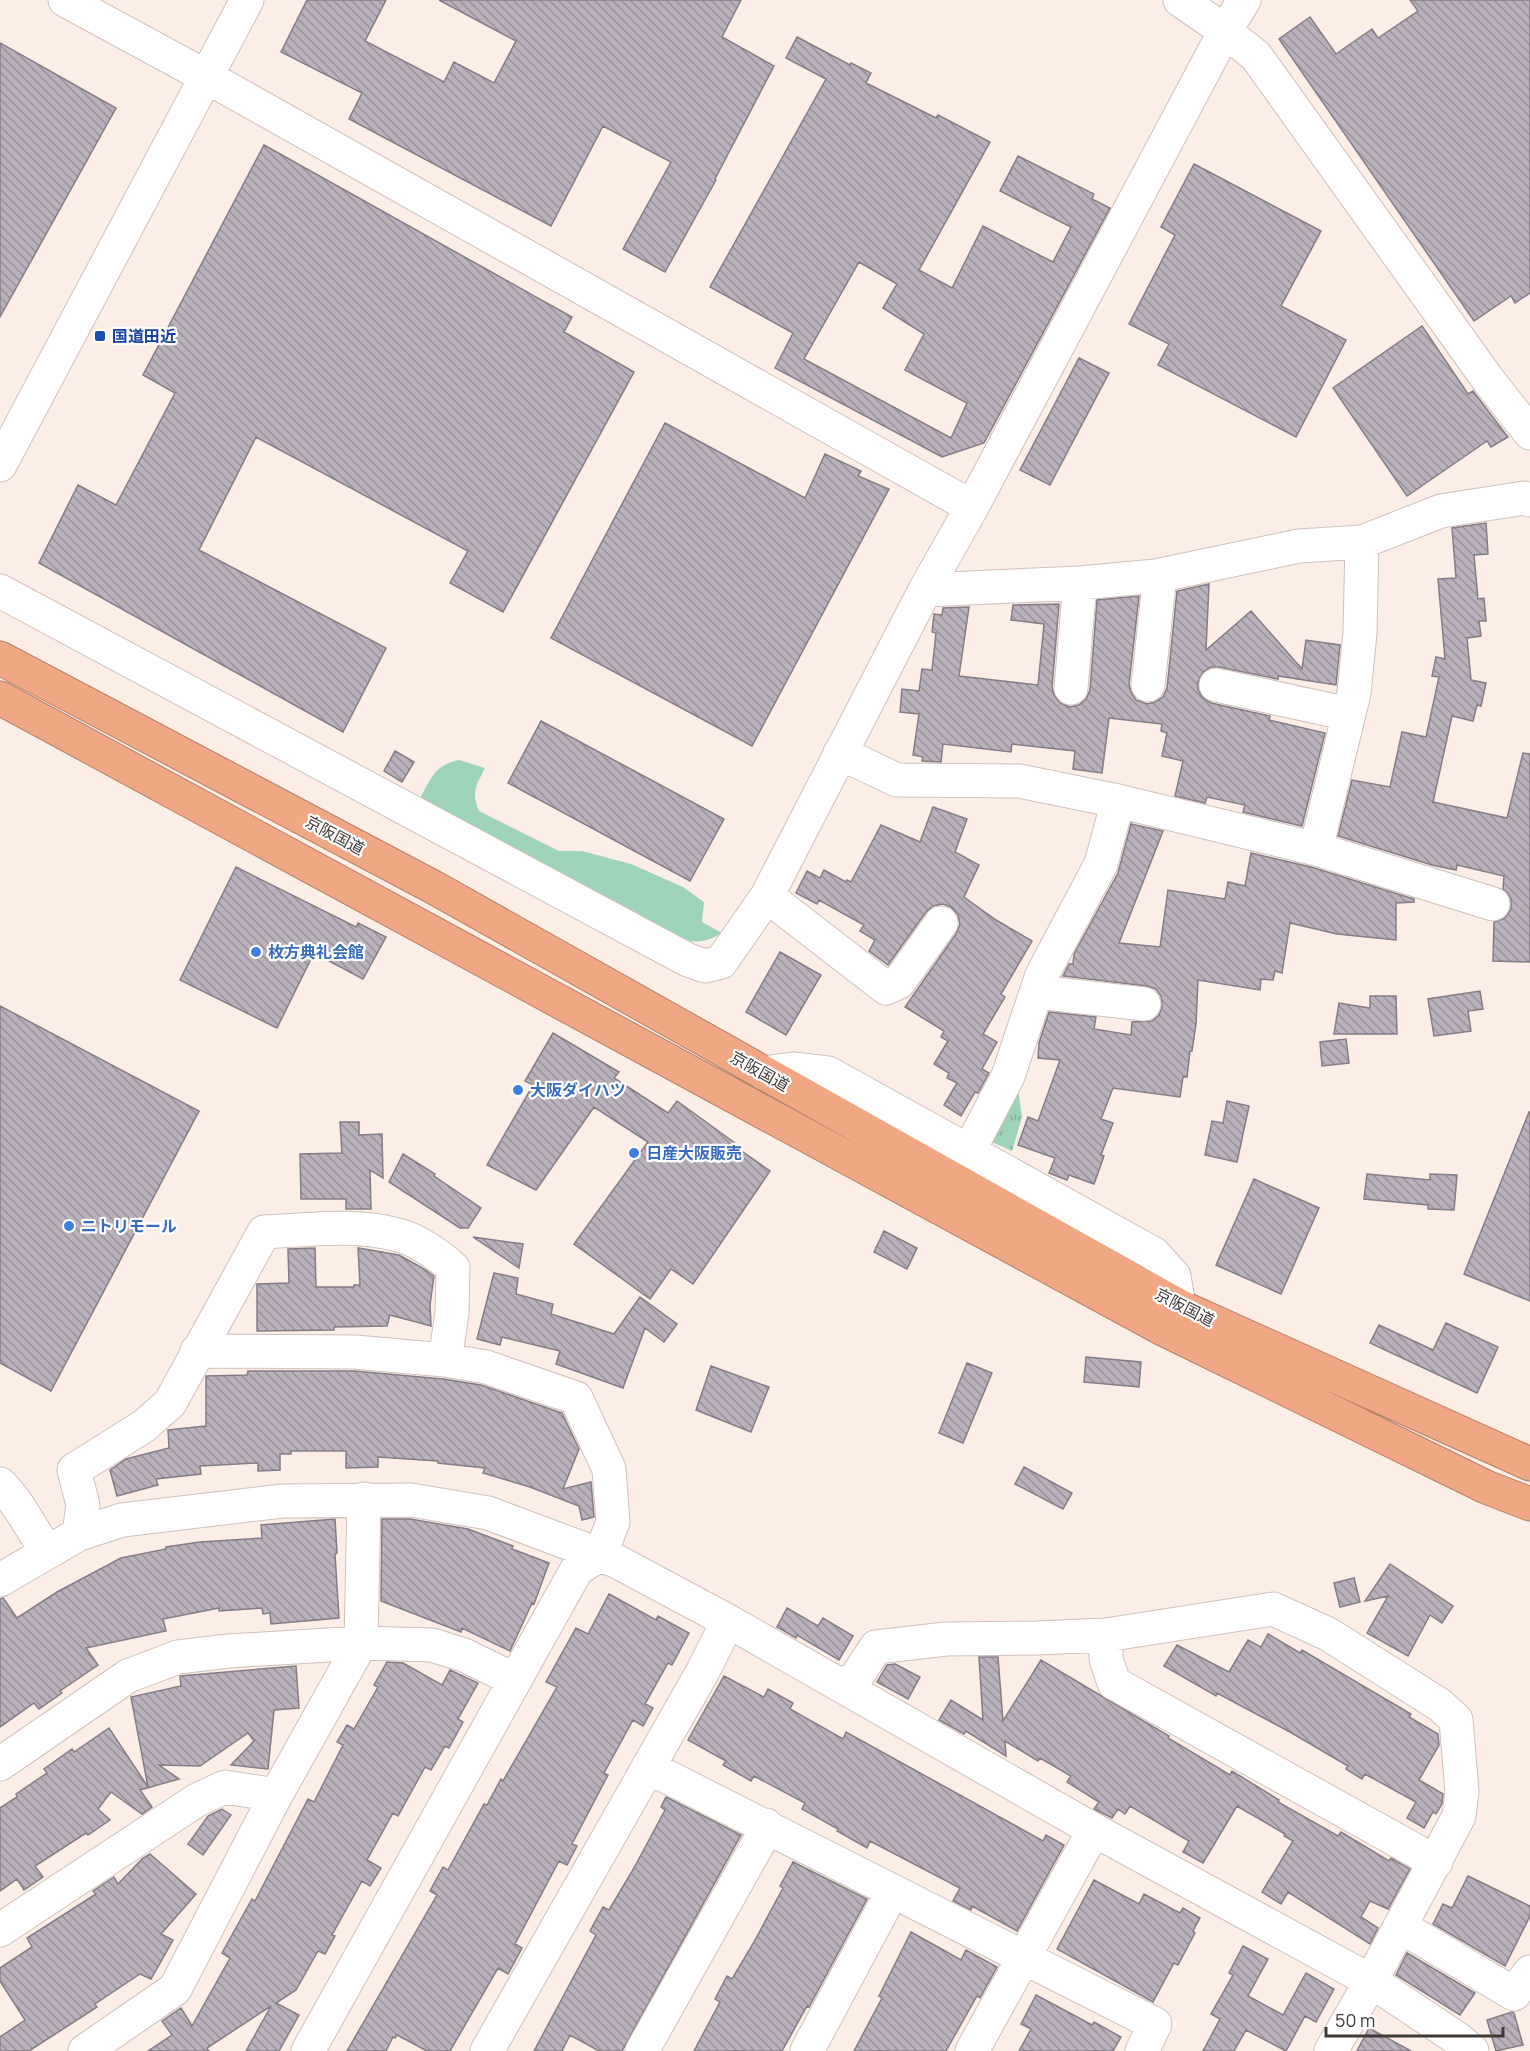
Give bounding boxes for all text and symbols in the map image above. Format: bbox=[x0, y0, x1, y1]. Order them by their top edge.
place label: 国道田近 bbox=[112, 325, 176, 347]
marker: 国道田近 bbox=[93, 329, 107, 343]
street label: 京阪国道 bbox=[302, 810, 368, 860]
place label: 枚方典礼会館 bbox=[268, 941, 364, 963]
marker: 枚方典礼会館 bbox=[249, 945, 263, 959]
street label: 京阪国道 bbox=[727, 1046, 793, 1096]
place label: 大阪ダイハツ bbox=[530, 1079, 626, 1101]
marker: 大阪ダイハツ bbox=[511, 1083, 525, 1097]
place label: 日産大阪販売 bbox=[646, 1142, 742, 1164]
marker: 日産大阪販売 bbox=[627, 1146, 641, 1160]
place label: ニトリモール bbox=[81, 1215, 177, 1237]
marker: ニトリモール bbox=[62, 1219, 76, 1233]
street label: 京阪国道 bbox=[1151, 1283, 1219, 1331]
scale bar bbox=[1326, 2000, 1503, 2038]
text: 50 m bbox=[1335, 2008, 1375, 2032]

